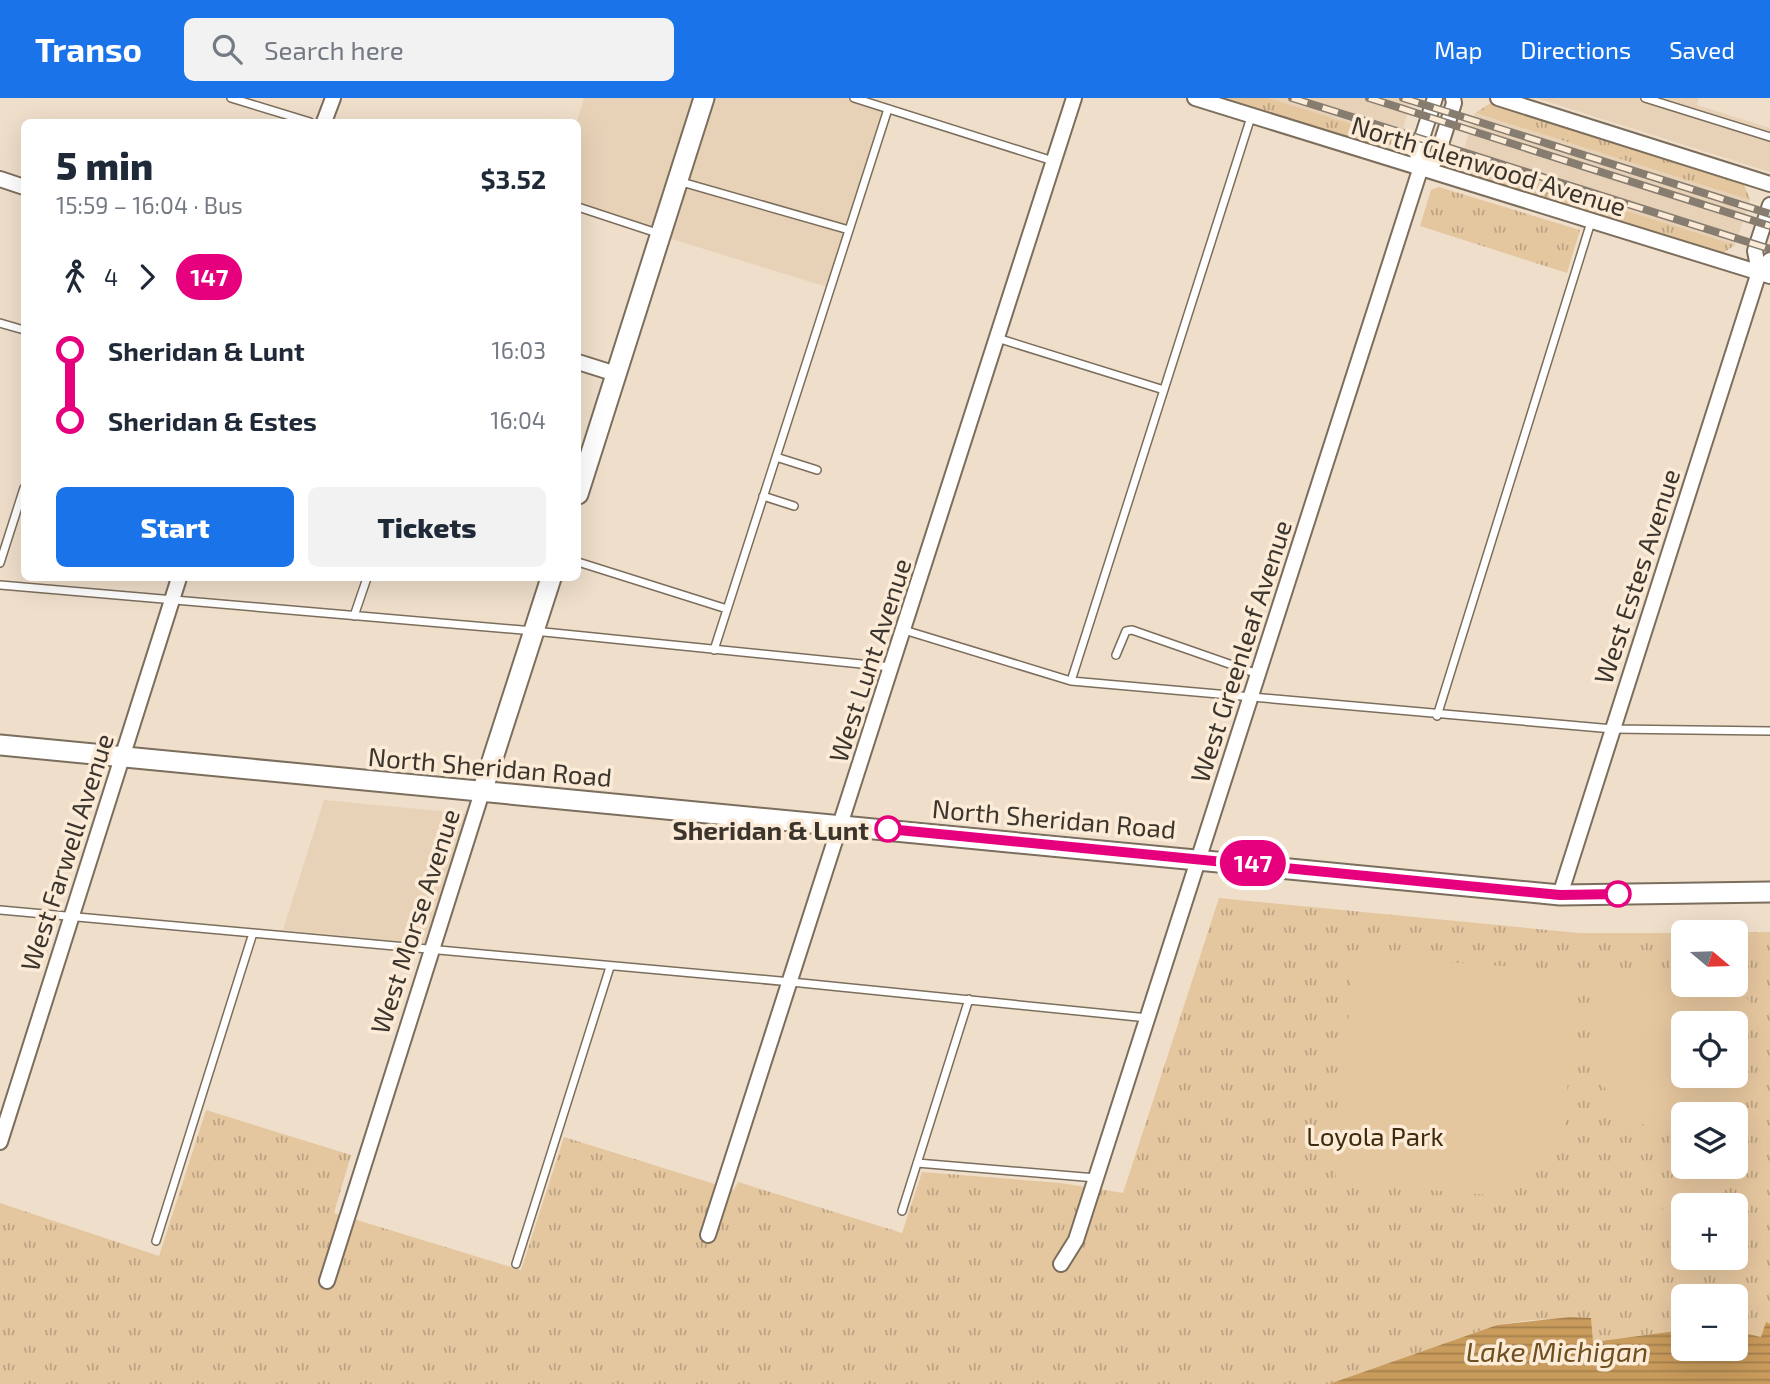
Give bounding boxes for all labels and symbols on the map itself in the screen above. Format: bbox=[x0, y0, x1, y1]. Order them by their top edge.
street label: North Glenwood Avenue bbox=[1348, 108, 1630, 222]
street label: West Estes Avenue bbox=[1587, 465, 1685, 687]
street label: West Greenleaf Avenue bbox=[1183, 516, 1297, 786]
street label: West Lunt Avenue bbox=[821, 554, 917, 766]
street label: West Farwell Avenue bbox=[13, 729, 119, 975]
street label: North Sheridan Road bbox=[367, 740, 613, 792]
street label: North Sheridan Road bbox=[931, 792, 1177, 844]
street label: West Morse Avenue bbox=[363, 805, 465, 1037]
place label: Sheridan & Lunt bbox=[672, 814, 869, 845]
marker: Sheridan & Lunt bbox=[875, 816, 901, 842]
line badge: 147 bbox=[1213, 840, 1293, 886]
unlabelled marker bbox=[1605, 881, 1631, 907]
north arrow bbox=[1671, 920, 1748, 998]
park label: Loyola Park bbox=[1306, 1120, 1444, 1151]
water label: Lake Michigan bbox=[1466, 1334, 1648, 1368]

